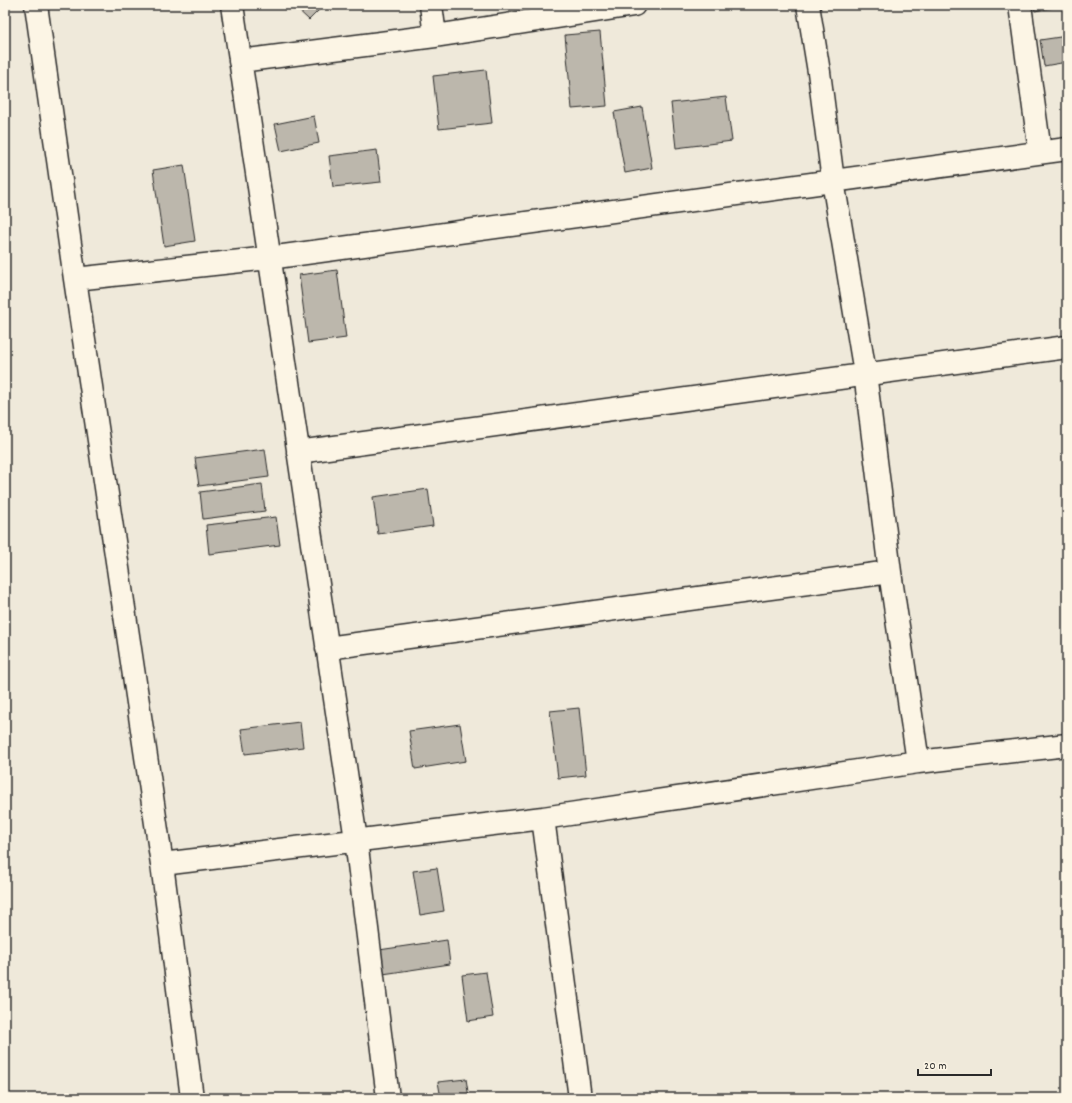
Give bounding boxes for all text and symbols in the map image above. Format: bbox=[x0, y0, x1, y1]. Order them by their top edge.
scale bar bbox=[918, 1051, 991, 1077]
text: 20 m bbox=[924, 1058, 947, 1075]

